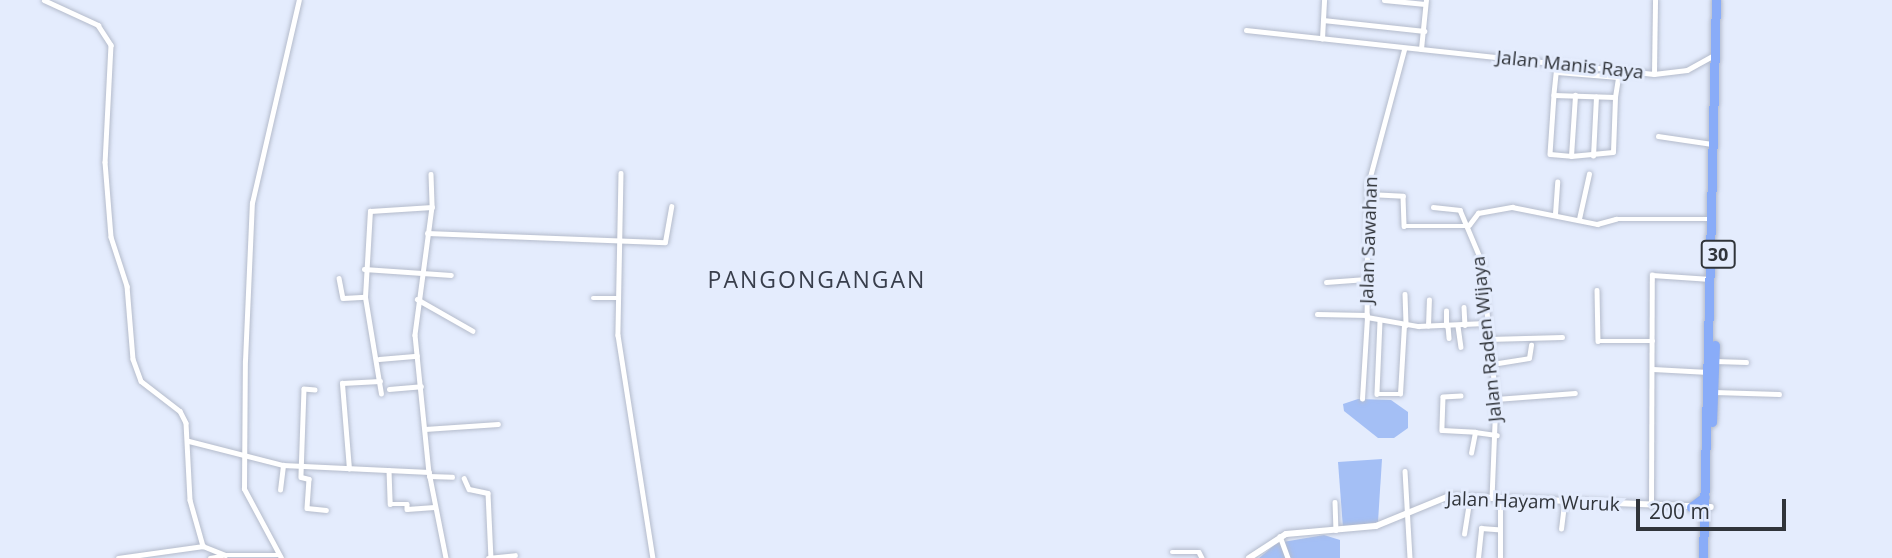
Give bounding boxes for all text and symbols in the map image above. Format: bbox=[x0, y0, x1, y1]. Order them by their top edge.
street label: Jalan Manis Raya bbox=[1495, 46, 1645, 84]
street label: Jalan Sawahan bbox=[1355, 176, 1383, 304]
road number: 30 bbox=[1700, 240, 1736, 268]
street label: Jalan Raden Wijaya bbox=[1467, 255, 1507, 423]
district label: PANGONGANGAN bbox=[709, 265, 925, 293]
scale bar bbox=[1640, 484, 1790, 528]
street label: Jalan Hayam Wuruk bbox=[1446, 488, 1620, 516]
text: 200 m bbox=[1649, 497, 1710, 525]

